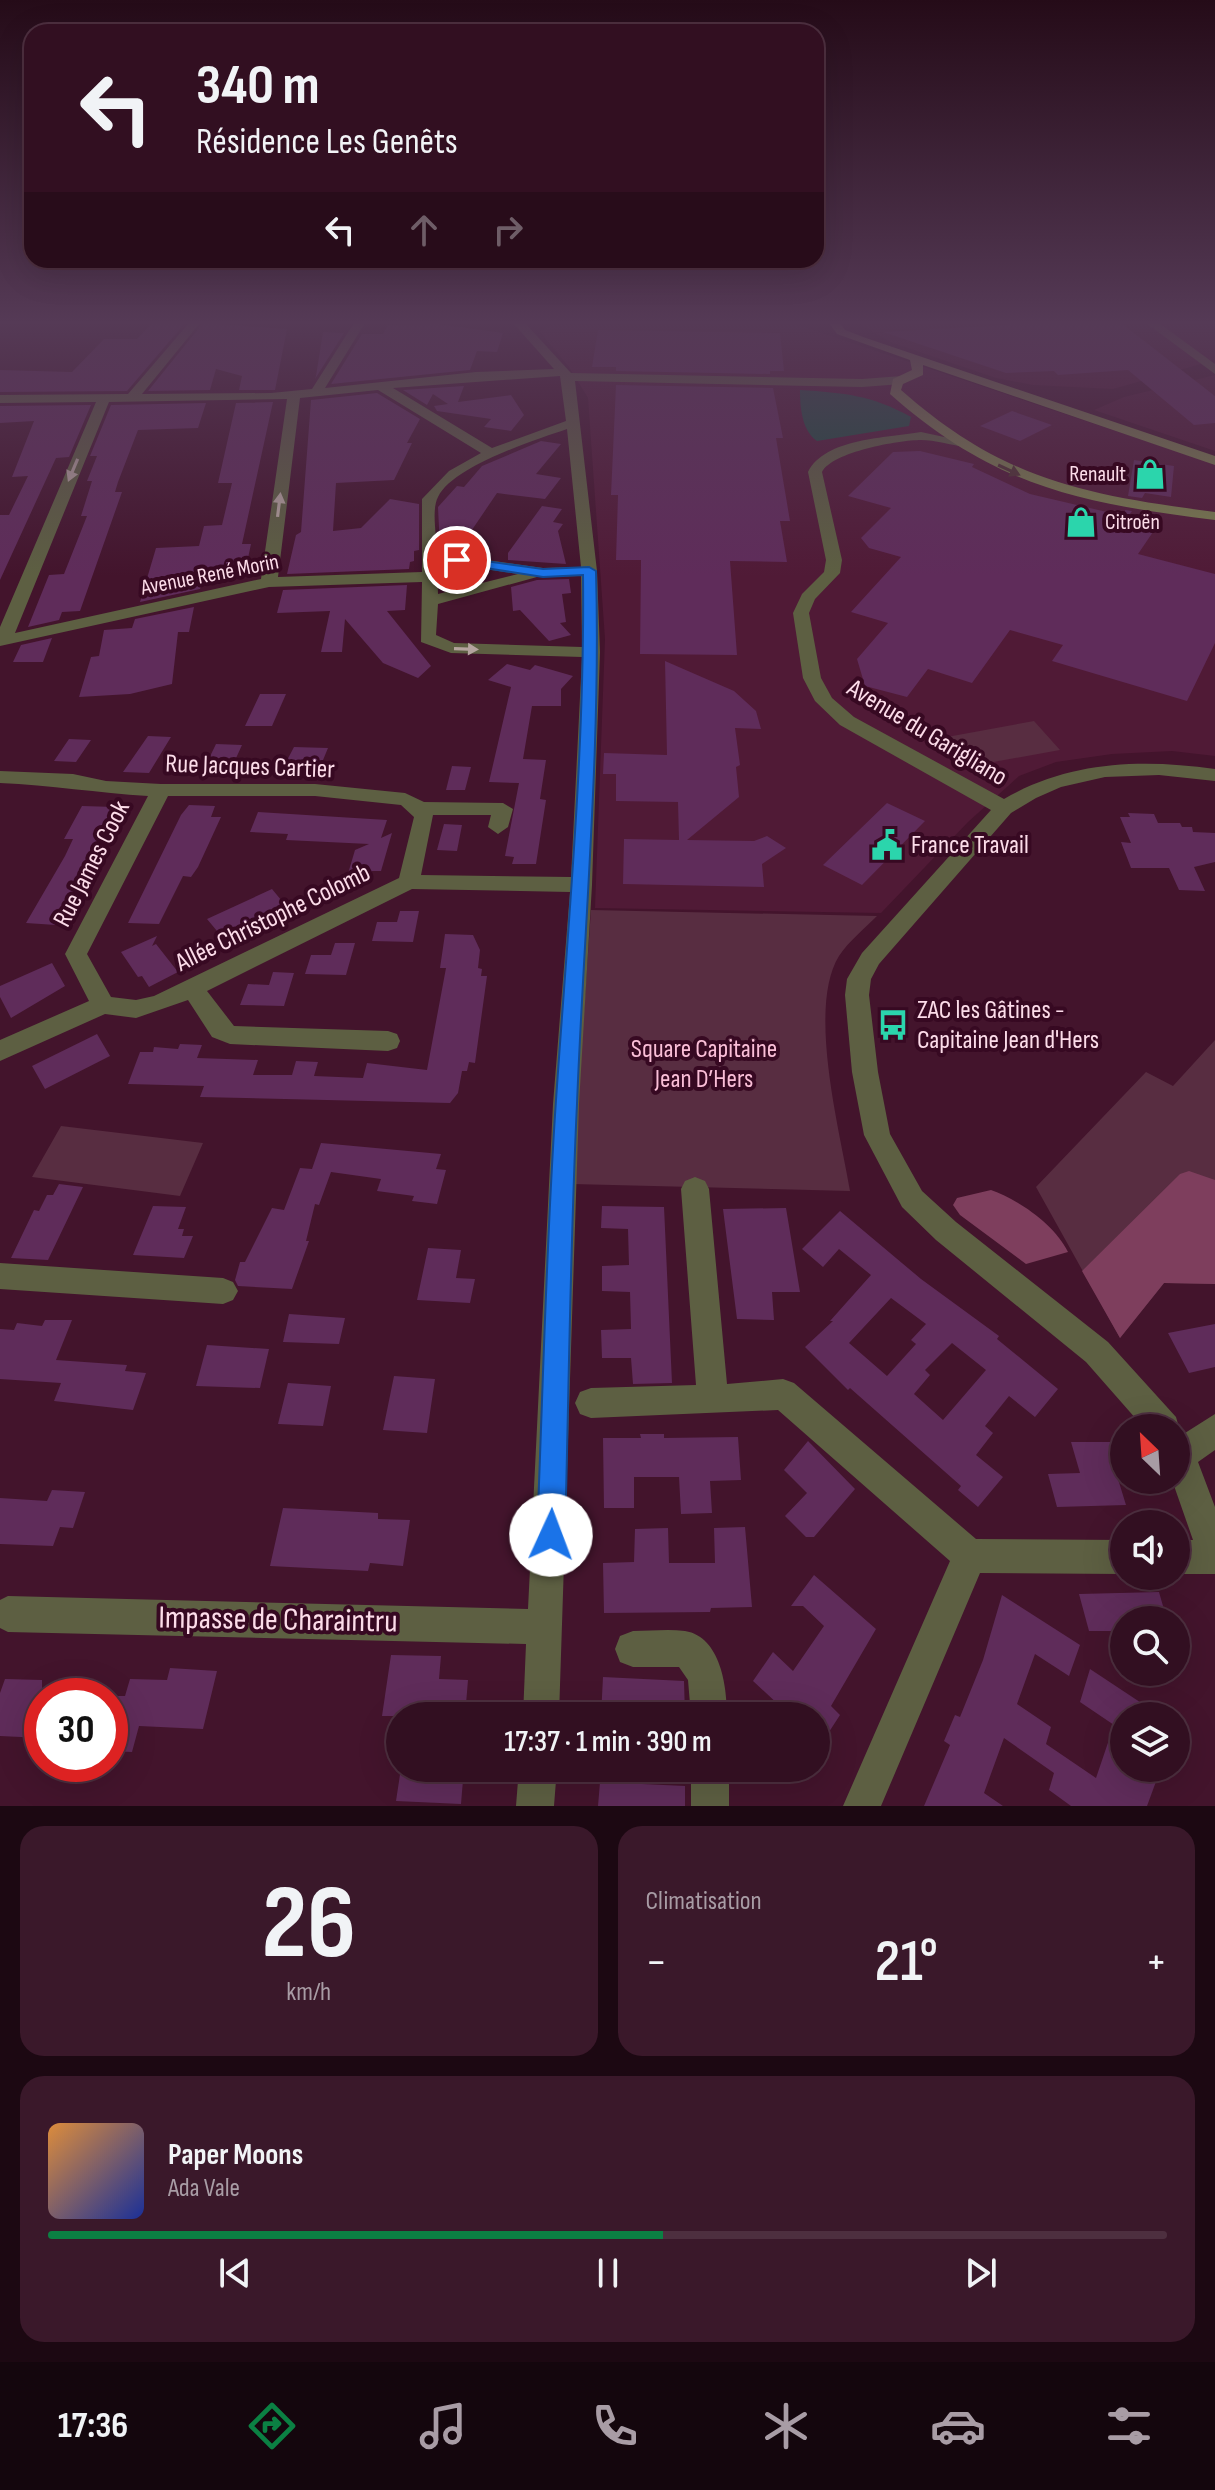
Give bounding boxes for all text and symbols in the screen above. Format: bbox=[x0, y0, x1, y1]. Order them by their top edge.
text: 340 m bbox=[196, 53, 320, 120]
icon: left bbox=[64, 56, 168, 160]
text: Résidence Les Genêts bbox=[196, 121, 458, 164]
icon: left bbox=[318, 208, 362, 252]
icon: ahead bbox=[402, 208, 446, 252]
icon: right bbox=[486, 208, 530, 252]
shop icon: Renault bbox=[1133, 457, 1167, 491]
one-way arrow bbox=[67, 458, 80, 482]
place label: Renault bbox=[1069, 461, 1126, 488]
one-way arrow bbox=[998, 463, 1021, 477]
one-way arrow bbox=[273, 492, 286, 517]
shop icon: Citroën bbox=[1064, 505, 1098, 539]
place label: Citroën bbox=[1105, 509, 1160, 536]
pin bbox=[423, 526, 491, 594]
icon: arrive bbox=[435, 538, 479, 582]
street label: Avenue René Morin bbox=[138, 548, 281, 602]
one-way arrow bbox=[454, 642, 479, 655]
street label: Avenue du Garigliano bbox=[840, 673, 1013, 793]
street label: Rue Jacques Cartier bbox=[165, 749, 336, 785]
street label: Rue James Cook bbox=[47, 796, 137, 932]
public building icon: France Travail bbox=[870, 828, 904, 862]
place label: France Travail bbox=[911, 830, 1029, 861]
street label: Allée Christophe Colomb bbox=[170, 857, 375, 979]
place label: ZAC les Gâtines - Capitaine Jean d'Hers bbox=[917, 995, 1099, 1056]
bus stop icon: ZAC les Gâtines - Capitaine Jean d'Hers bbox=[876, 1008, 910, 1042]
park label: Square Capitaine Jean D’Hers bbox=[631, 1034, 777, 1095]
north arrow bbox=[1110, 1414, 1190, 1494]
map controls bbox=[1110, 1414, 1190, 1782]
position arrow bbox=[509, 1493, 593, 1577]
button: sound bbox=[1110, 1510, 1190, 1590]
street label: Impasse de Charaintru bbox=[158, 1598, 398, 1642]
button: search bbox=[1110, 1606, 1190, 1686]
speed limit sign: 30 bbox=[24, 1678, 128, 1782]
button: layers bbox=[1110, 1702, 1190, 1782]
text: 17:37 · 1 min · 390 m bbox=[504, 1724, 712, 1760]
text: 26 bbox=[261, 1862, 356, 1987]
text: Climatisation bbox=[646, 1886, 762, 1917]
text: 21° bbox=[875, 1926, 938, 1998]
text: − bbox=[646, 1936, 667, 1989]
text: + bbox=[1145, 1936, 1167, 1989]
text: km/h bbox=[286, 1977, 331, 2008]
text: Paper Moons bbox=[168, 2137, 303, 2173]
text: Ada Vale bbox=[168, 2173, 240, 2204]
icon: previous bbox=[213, 2251, 257, 2295]
icon: pause bbox=[586, 2251, 630, 2295]
icon: next bbox=[959, 2251, 1003, 2295]
icon: directions bbox=[244, 2398, 300, 2454]
icon: music bbox=[415, 2398, 471, 2454]
icon: phone bbox=[587, 2398, 643, 2454]
icon: climate bbox=[758, 2398, 814, 2454]
icon: car bbox=[930, 2398, 986, 2454]
icon: filters bbox=[1101, 2398, 1157, 2454]
text: 17:36 bbox=[58, 2405, 128, 2448]

